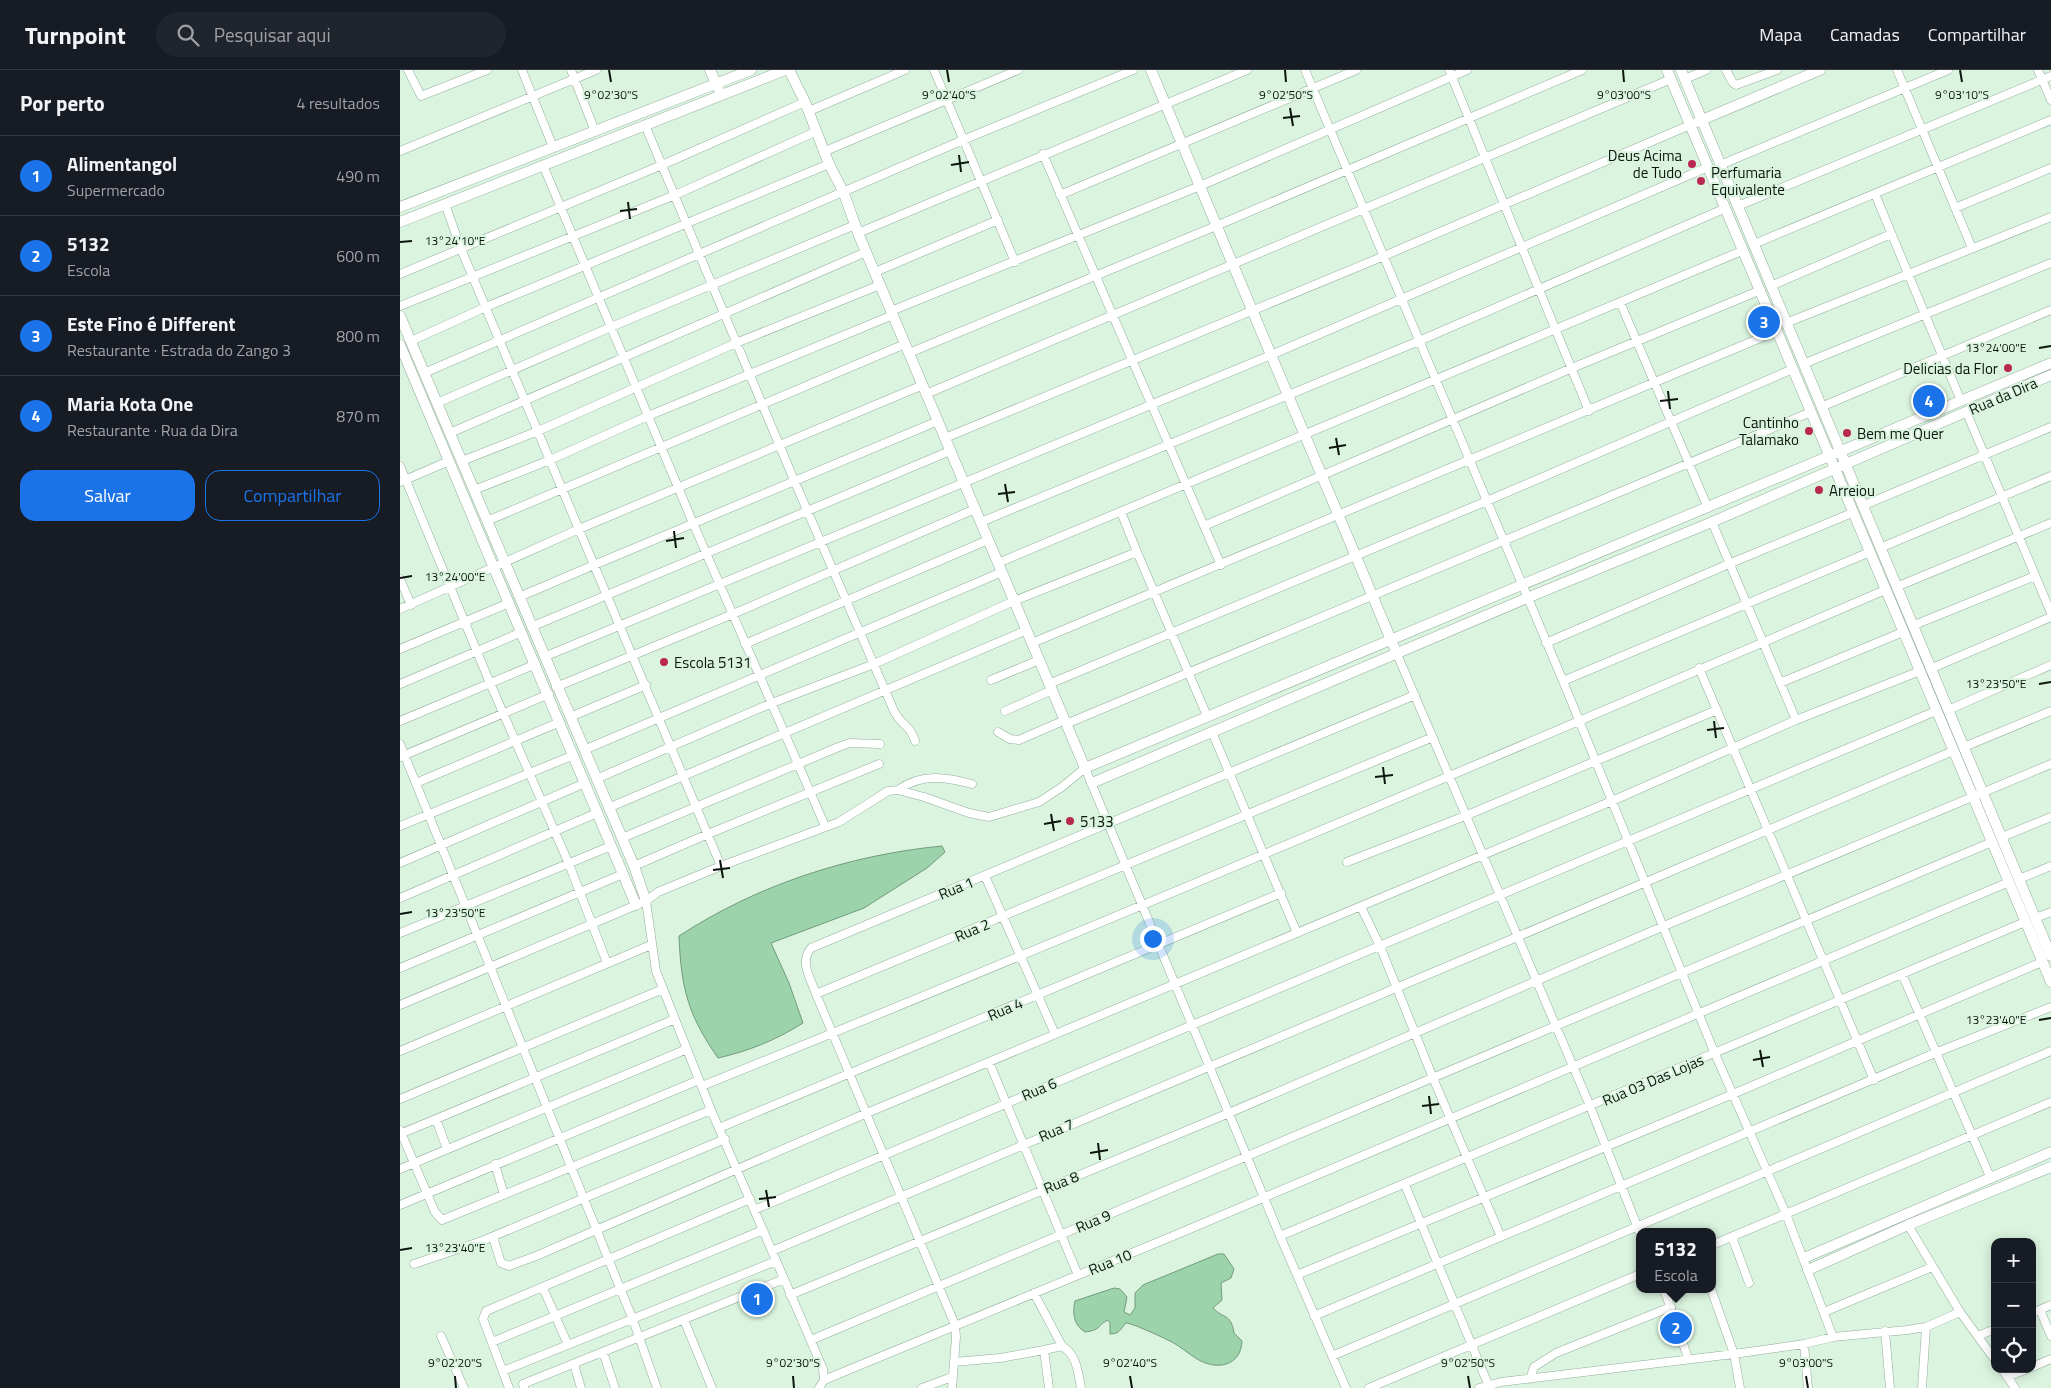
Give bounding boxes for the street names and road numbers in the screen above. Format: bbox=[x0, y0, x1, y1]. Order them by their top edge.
street label: Rua da Dira bbox=[1965, 371, 2041, 421]
street label: Rua 1 bbox=[935, 871, 977, 905]
street label: Rua 2 bbox=[951, 912, 993, 948]
street label: Rua 4 bbox=[984, 991, 1026, 1027]
street label: Rua 03 Das Lojas bbox=[1599, 1048, 1707, 1112]
street label: Rua 6 bbox=[1018, 1071, 1060, 1107]
street label: Rua 7 bbox=[1035, 1112, 1077, 1148]
street label: Rua 8 bbox=[1040, 1165, 1082, 1199]
street label: Rua 9 bbox=[1072, 1203, 1114, 1239]
street label: Rua 10 bbox=[1085, 1243, 1135, 1281]

